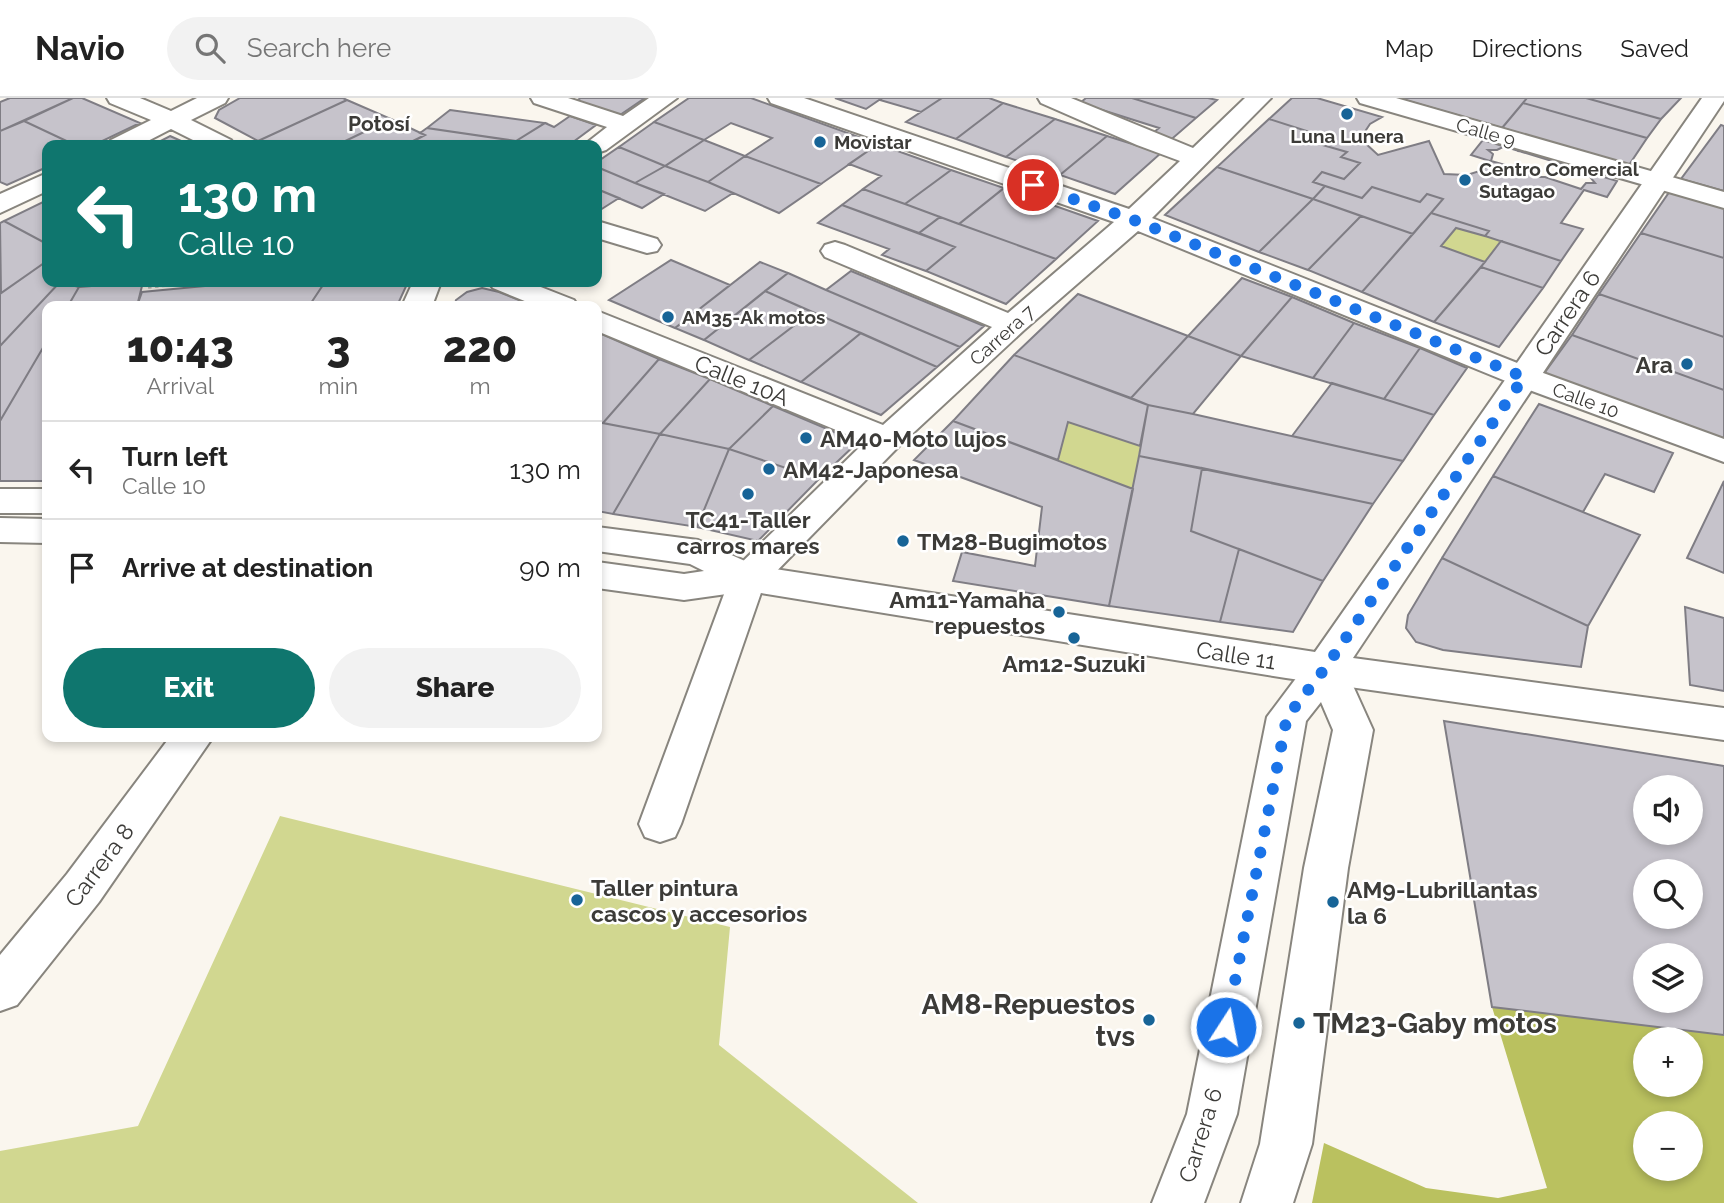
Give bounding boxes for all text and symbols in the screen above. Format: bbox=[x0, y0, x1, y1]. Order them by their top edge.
search box bbox=[167, 17, 657, 80]
text: Navio bbox=[35, 29, 125, 68]
icon: search bbox=[191, 29, 229, 67]
text: Search here bbox=[247, 33, 391, 63]
text: Map bbox=[1385, 34, 1434, 63]
text: Directions bbox=[1472, 34, 1582, 63]
text: Saved bbox=[1620, 34, 1689, 63]
marker: Luna Lunera bbox=[1339, 106, 1355, 122]
district label: Potosí bbox=[348, 111, 411, 136]
street label: Calle 9 bbox=[1454, 113, 1518, 151]
place label: Luna Lunera bbox=[1290, 125, 1404, 147]
place label: Movistar bbox=[834, 131, 912, 153]
marker: Movistar bbox=[812, 134, 828, 150]
pin bbox=[1003, 155, 1063, 215]
place label: Centro Comercial Sutagao bbox=[1479, 158, 1640, 202]
text: 130 m bbox=[178, 166, 317, 223]
icon: arrive bbox=[1014, 166, 1052, 204]
icon: left bbox=[63, 168, 154, 259]
marker: Centro Comercial Sutagao bbox=[1457, 172, 1473, 188]
text: Calle 10 bbox=[178, 225, 295, 262]
street label: Carrera 6 bbox=[1528, 265, 1606, 361]
street label: Carrera 7 bbox=[965, 300, 1039, 370]
place label: AM35-Ak motos bbox=[682, 306, 825, 328]
marker: AM35-Ak motos bbox=[660, 309, 676, 325]
text: 10:43 bbox=[127, 323, 234, 372]
text: 3 bbox=[326, 323, 350, 372]
text: 220 bbox=[443, 323, 517, 372]
street label: Calle 10A bbox=[691, 349, 793, 411]
place label: Ara bbox=[1636, 351, 1673, 378]
marker: Ara bbox=[1679, 356, 1695, 372]
text: Arrival bbox=[147, 372, 214, 399]
text: min bbox=[319, 372, 358, 399]
text: m bbox=[470, 372, 491, 399]
street label: Calle 10 bbox=[1550, 378, 1622, 422]
place label: AM40-Moto lujos bbox=[820, 425, 1007, 452]
marker: AM40-Moto lujos bbox=[798, 430, 814, 446]
text: Turn left bbox=[122, 442, 228, 472]
icon: left bbox=[63, 451, 101, 489]
text: 130 m bbox=[510, 455, 581, 485]
place label: AM42-Japonesa bbox=[783, 456, 959, 483]
marker: AM42-Japonesa bbox=[761, 461, 777, 477]
text: Calle 10 bbox=[122, 472, 206, 499]
marker: TC41-Taller carros mares bbox=[740, 486, 756, 502]
place label: TC41-Taller carros mares bbox=[676, 506, 820, 559]
place label: TM28-Bugimotos bbox=[917, 528, 1107, 555]
marker: TM28-Bugimotos bbox=[895, 533, 911, 549]
icon: arrive bbox=[63, 549, 101, 587]
text: Arrive at destination bbox=[122, 553, 373, 583]
text: 90 m bbox=[519, 553, 581, 583]
place label: Am11-Yamaha repuestos bbox=[889, 586, 1045, 639]
marker: Am11-Yamaha repuestos bbox=[1051, 604, 1067, 620]
marker: Am12-Suzuki bbox=[1066, 630, 1082, 646]
street label: Calle 11 bbox=[1194, 635, 1278, 675]
button: Exit bbox=[63, 648, 315, 728]
button: Share bbox=[329, 648, 581, 728]
place label: Am12-Suzuki bbox=[1002, 650, 1146, 677]
map controls bbox=[1633, 775, 1703, 1181]
button: sound bbox=[1633, 775, 1703, 845]
street label: Carrera 8 bbox=[59, 818, 139, 912]
button: search bbox=[1633, 859, 1703, 929]
place label: Taller pintura cascos y accesorios bbox=[591, 874, 807, 927]
place label: AM9-Lubrillantas la 6 bbox=[1347, 876, 1538, 929]
marker: Taller pintura cascos y accesorios bbox=[569, 892, 585, 908]
marker: AM9-Lubrillantas la 6 bbox=[1325, 894, 1341, 910]
button: layers bbox=[1633, 943, 1703, 1013]
place label: AM8-Repuestos tvs bbox=[922, 988, 1135, 1053]
position arrow bbox=[1189, 990, 1263, 1064]
place label: TM23-Gaby motos bbox=[1313, 1007, 1557, 1040]
marker: AM8-Repuestos tvs bbox=[1141, 1012, 1157, 1028]
marker: TM23-Gaby motos bbox=[1291, 1015, 1307, 1031]
button: + bbox=[1633, 1027, 1703, 1097]
street label: Carrera 6 bbox=[1173, 1084, 1227, 1186]
button: − bbox=[1633, 1111, 1703, 1181]

